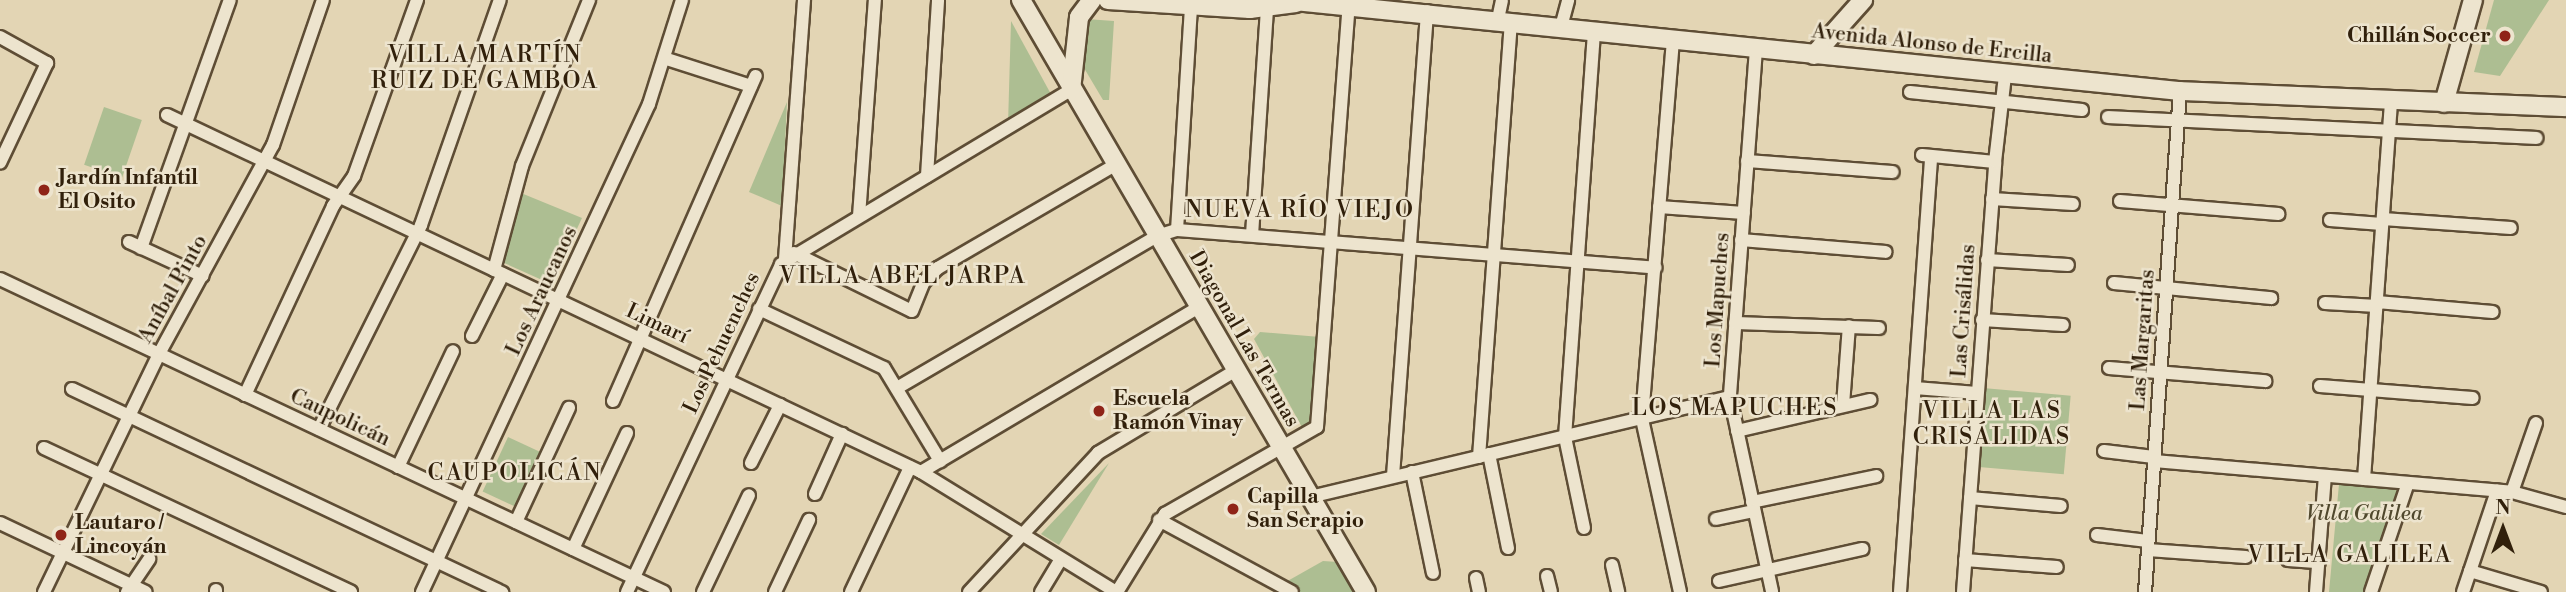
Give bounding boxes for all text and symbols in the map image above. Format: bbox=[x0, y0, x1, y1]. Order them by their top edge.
street label: Avenida Alonso de Ercilla bbox=[1811, 19, 2053, 69]
place label: Chillán Soccer bbox=[2347, 23, 2491, 49]
marker: Chillán Soccer bbox=[2497, 28, 2513, 44]
district label: VILLA MARTÍN RUIZ DE GAMBOA bbox=[373, 41, 597, 95]
place label: Jardín Infantil El Osito bbox=[58, 165, 198, 215]
marker: Jardín Infantil El Osito bbox=[36, 182, 52, 198]
district label: NUEVA RÍO VIEJO bbox=[1187, 196, 1413, 224]
street label: Los Araucanos bbox=[501, 222, 583, 360]
street label: Aníbal Pinto bbox=[133, 231, 213, 347]
street label: Los Mapuches bbox=[1701, 232, 1735, 368]
street label: Las Crisálidas bbox=[1947, 243, 1981, 379]
street label: Diagonal Las Termas bbox=[1183, 246, 1305, 432]
district label: VILLA ABEL JARPA bbox=[781, 262, 1025, 290]
street label: Los Pehuenches bbox=[678, 268, 766, 418]
street label: Las Margaritas bbox=[2125, 269, 2161, 411]
street label: Limarí bbox=[622, 299, 692, 349]
street label: Caupolicán bbox=[286, 384, 394, 452]
place label: Escuela Ramón Vinay bbox=[1113, 386, 1243, 436]
district label: LOS MAPUCHES bbox=[1633, 394, 1837, 422]
district label: VILLA LAS CRISÁLIDAS bbox=[1914, 397, 2070, 451]
marker: Escuela Ramón Vinay bbox=[1091, 403, 1107, 419]
district label: CAUPOLICÁN bbox=[429, 459, 601, 487]
place label: Capilla San Serapio bbox=[1247, 484, 1364, 534]
north arrow bbox=[2468, 494, 2538, 564]
text: N bbox=[2495, 496, 2511, 520]
marker: Capilla San Serapio bbox=[1225, 501, 1241, 517]
park label: Villa Galilea bbox=[2306, 501, 2422, 527]
place label: Lautaro / Lincoyán bbox=[75, 510, 166, 560]
marker: Lautaro / Lincoyán bbox=[53, 527, 69, 543]
district label: VILLA GALILEA bbox=[2249, 541, 2451, 569]

